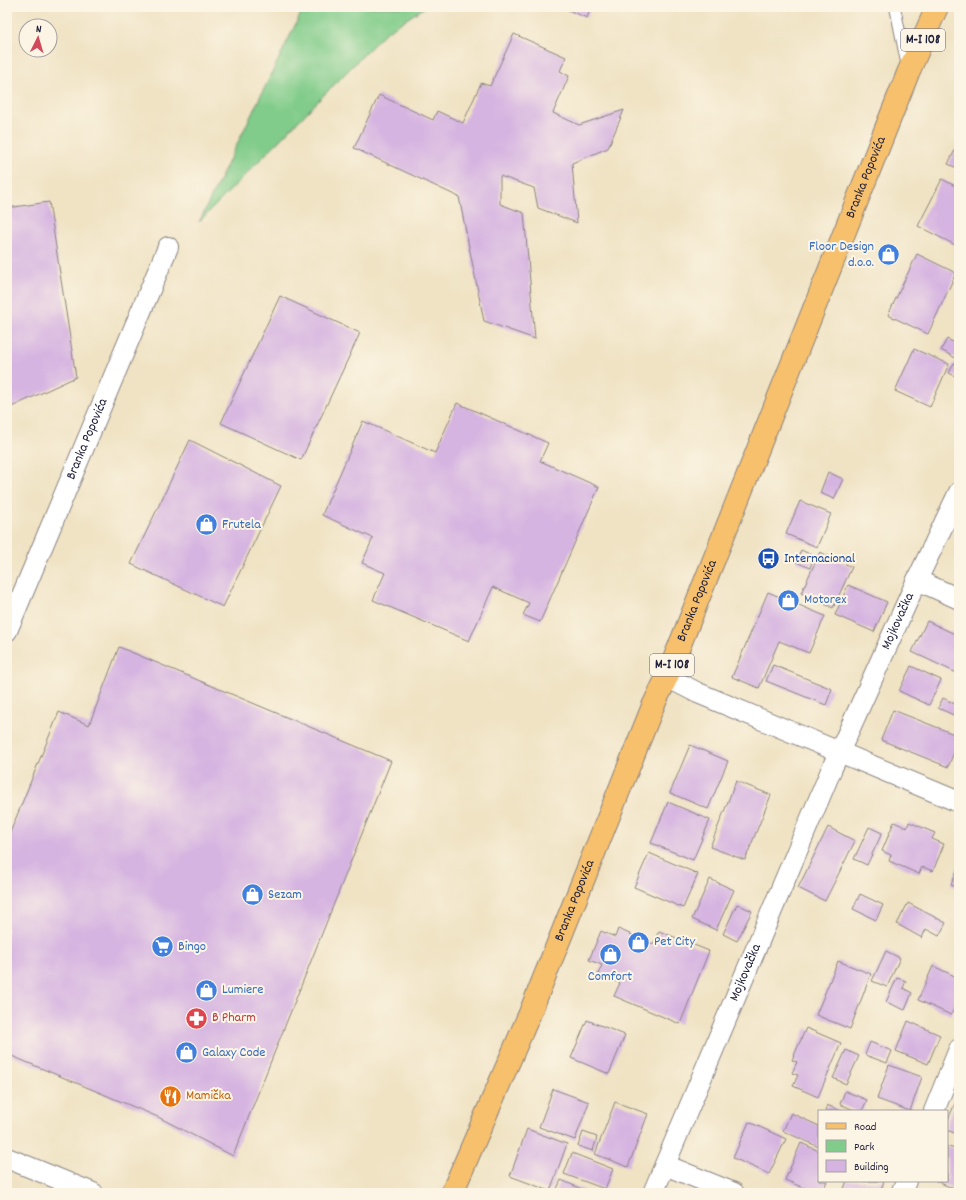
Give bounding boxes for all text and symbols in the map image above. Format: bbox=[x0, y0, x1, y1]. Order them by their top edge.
north arrow bbox=[18, 18, 58, 58]
text: N bbox=[35, 22, 43, 38]
road number: M-I 108 bbox=[901, 29, 945, 51]
street label: Branka Popovića bbox=[841, 133, 892, 221]
place label: Floor Design d.o.o. bbox=[809, 237, 874, 273]
shop icon: Floor Design d.o.o. bbox=[876, 242, 902, 268]
street label: Branka Popovića bbox=[62, 395, 114, 483]
shop icon: Frutela bbox=[193, 512, 219, 538]
place label: Frutela bbox=[222, 515, 261, 535]
bus stop icon: Internacional bbox=[756, 546, 782, 572]
place label: Internacional bbox=[784, 549, 856, 569]
street label: Branka Popovića bbox=[672, 557, 723, 645]
shop icon: Motorex bbox=[775, 587, 801, 613]
street label: Mojkovačka bbox=[877, 589, 920, 653]
place label: Motorex bbox=[804, 590, 846, 610]
road number: M-I 108 bbox=[650, 654, 694, 676]
street label: Branka Popovića bbox=[550, 857, 600, 945]
shop icon: Sezam bbox=[239, 882, 265, 908]
place label: Sezam bbox=[268, 885, 302, 905]
shop icon: Pet City bbox=[626, 929, 652, 955]
place label: Pet City bbox=[654, 932, 696, 952]
supermarket icon: Bingo bbox=[149, 934, 175, 960]
place label: Bingo bbox=[178, 937, 206, 957]
street label: Mojkovačka bbox=[725, 941, 767, 1004]
shop icon: Comfort bbox=[597, 942, 623, 968]
place label: Comfort bbox=[588, 967, 632, 987]
shop icon: Lumiere bbox=[194, 977, 220, 1003]
place label: Lumiere bbox=[222, 980, 263, 1000]
pharmacy icon: B Pharm bbox=[184, 1005, 210, 1031]
place label: B Pharm bbox=[212, 1008, 256, 1028]
shop icon: Galaxy Code bbox=[173, 1040, 199, 1066]
place label: Galaxy Code bbox=[202, 1043, 265, 1063]
restaurant icon: Mamička bbox=[157, 1083, 183, 1109]
place label: Mamička bbox=[186, 1086, 231, 1106]
legend bbox=[818, 1110, 948, 1182]
text: Road bbox=[854, 1119, 876, 1136]
text: Park bbox=[854, 1139, 875, 1156]
text: Building bbox=[854, 1159, 889, 1176]

